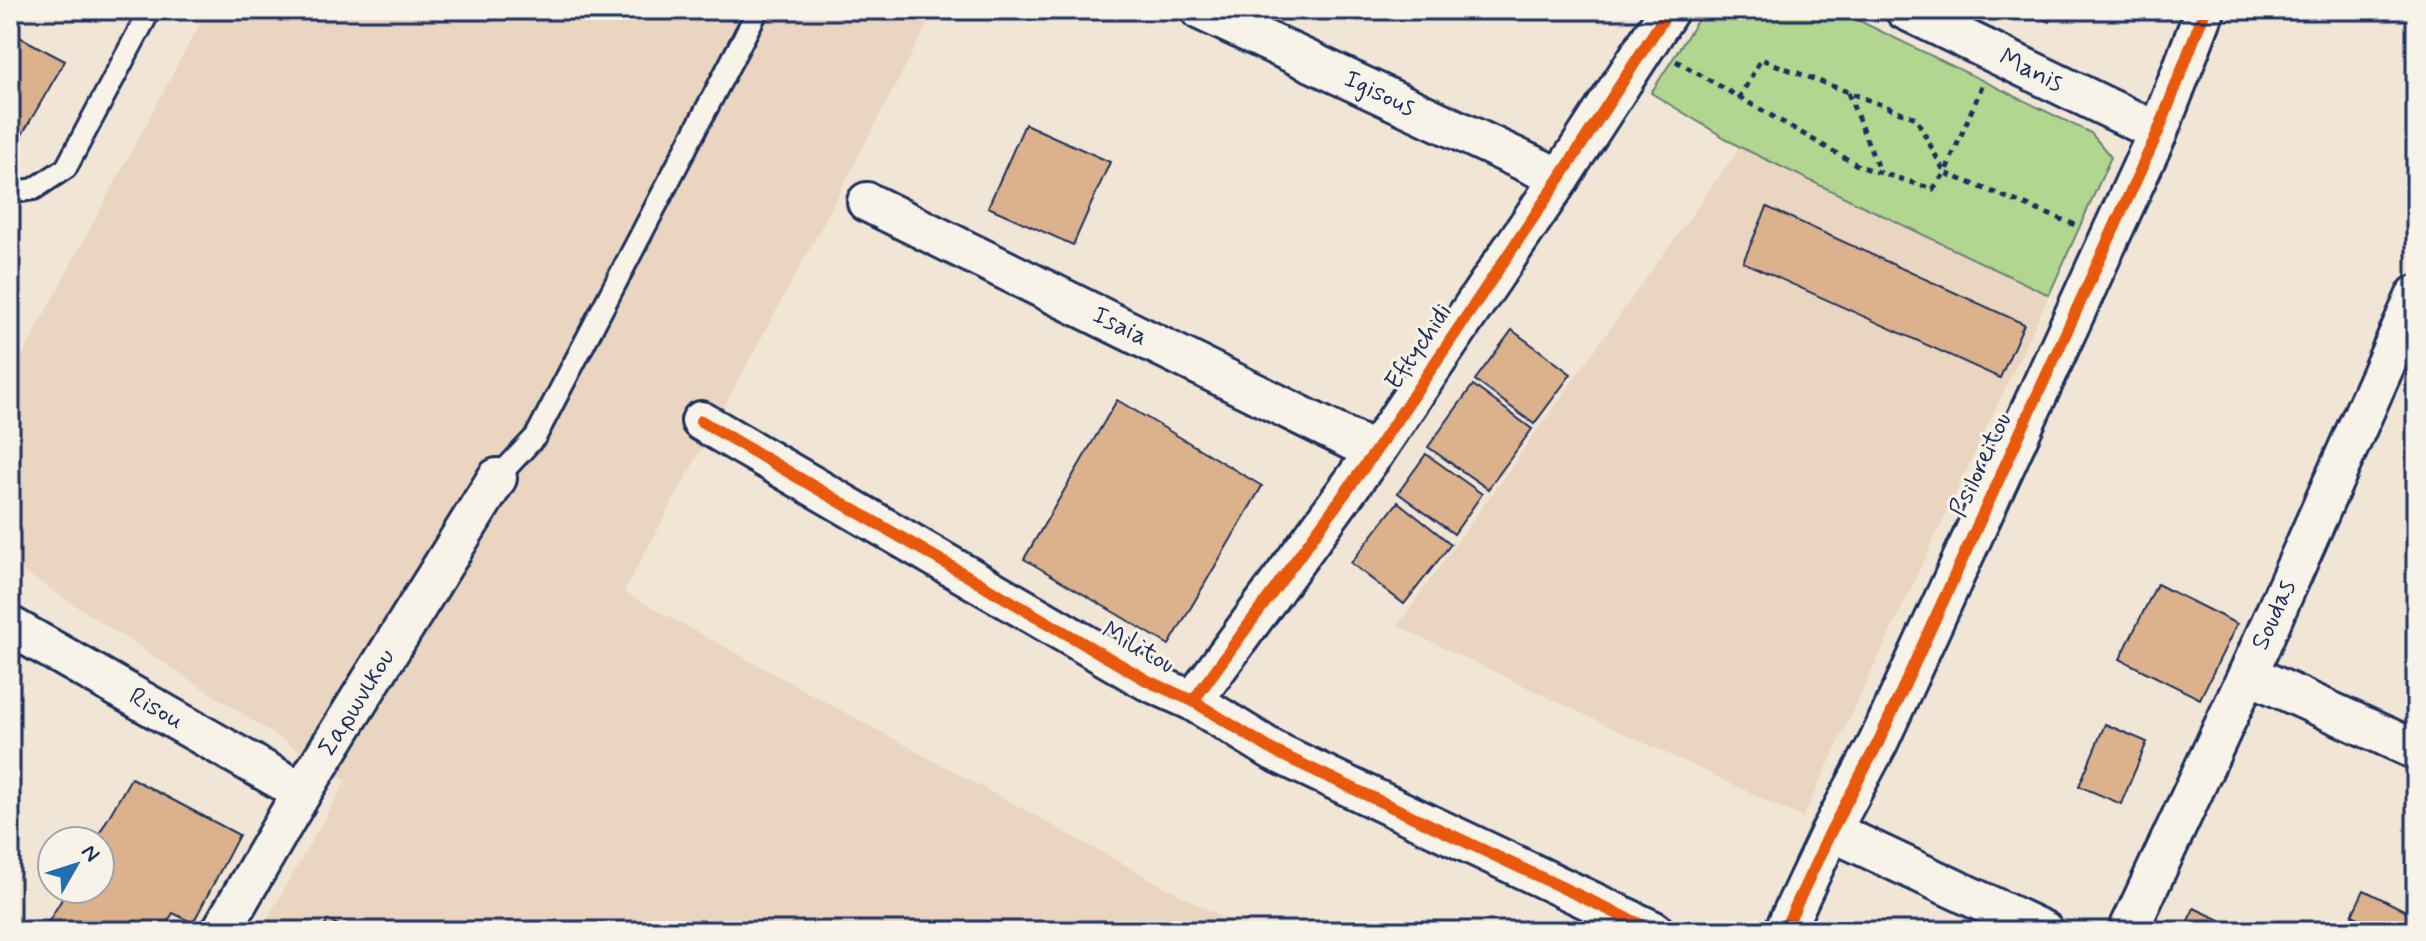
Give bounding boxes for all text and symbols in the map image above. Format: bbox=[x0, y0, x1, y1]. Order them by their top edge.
street label: Manis bbox=[1993, 41, 2069, 101]
street label: Igisous bbox=[1338, 62, 1421, 125]
street label: Eftychidi bbox=[1378, 297, 1460, 397]
street label: Isaia bbox=[1087, 299, 1153, 355]
street label: Psiloreitou bbox=[1942, 407, 2020, 523]
street label: Soudas bbox=[2244, 575, 2305, 656]
street label: Militou bbox=[1095, 614, 1181, 682]
street label: Σαρωνικου bbox=[311, 643, 404, 763]
street label: Risou bbox=[123, 680, 189, 738]
north arrow bbox=[36, 825, 116, 905]
text: N bbox=[74, 839, 105, 868]

